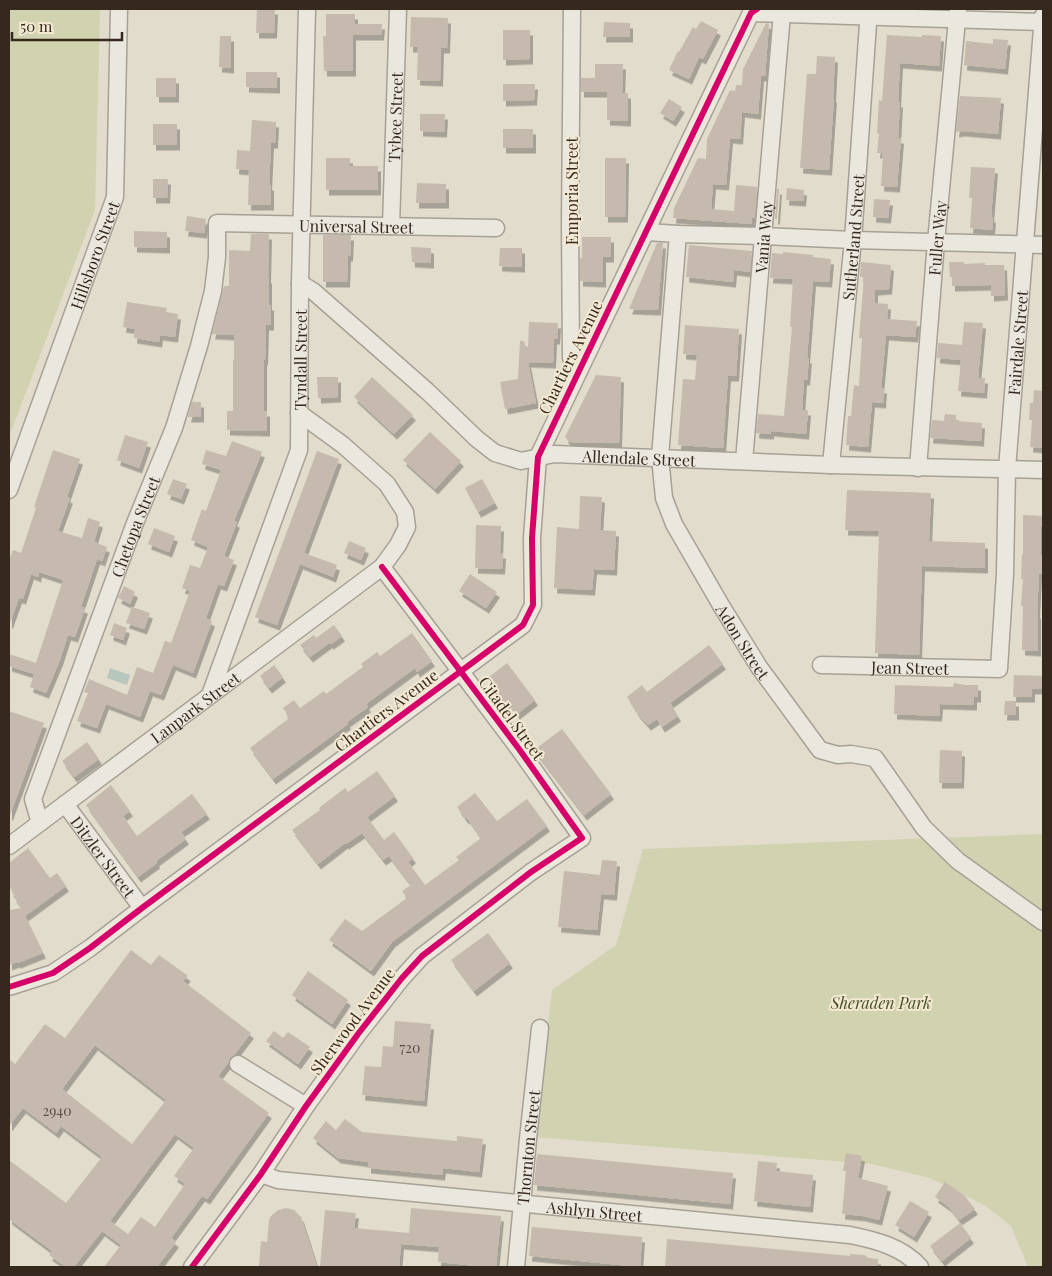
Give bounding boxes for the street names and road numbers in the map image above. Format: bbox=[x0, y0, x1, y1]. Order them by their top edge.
street label: Tybee Street bbox=[383, 71, 406, 162]
street label: Emporia Street bbox=[561, 136, 582, 245]
street label: Sutherland Street bbox=[837, 173, 868, 301]
street label: Hillsboro Street bbox=[65, 198, 123, 312]
street label: Fuller Way bbox=[923, 199, 950, 276]
street label: Vania Way bbox=[749, 200, 777, 275]
street label: Universal Street bbox=[299, 214, 414, 237]
street label: Fairdale Street bbox=[1002, 289, 1032, 396]
street label: Chartiers Avenue bbox=[533, 296, 607, 418]
street label: Tyndall Street bbox=[289, 309, 310, 410]
street label: Allendale Street bbox=[581, 445, 696, 470]
street label: Chetopa Street bbox=[105, 472, 164, 580]
street label: Adon Street bbox=[711, 599, 775, 683]
street label: Jean Street bbox=[870, 656, 949, 678]
street label: Chartiers Avenue bbox=[330, 664, 442, 756]
street label: Lanpark Street bbox=[146, 666, 244, 747]
street label: Citadel Street bbox=[475, 672, 550, 764]
street label: Ditzler Street bbox=[67, 811, 141, 901]
street label: Sherwood Avenue bbox=[305, 963, 399, 1079]
street label: Thornton Street bbox=[511, 1089, 544, 1206]
street label: Ashlyn Street bbox=[545, 1195, 644, 1226]

